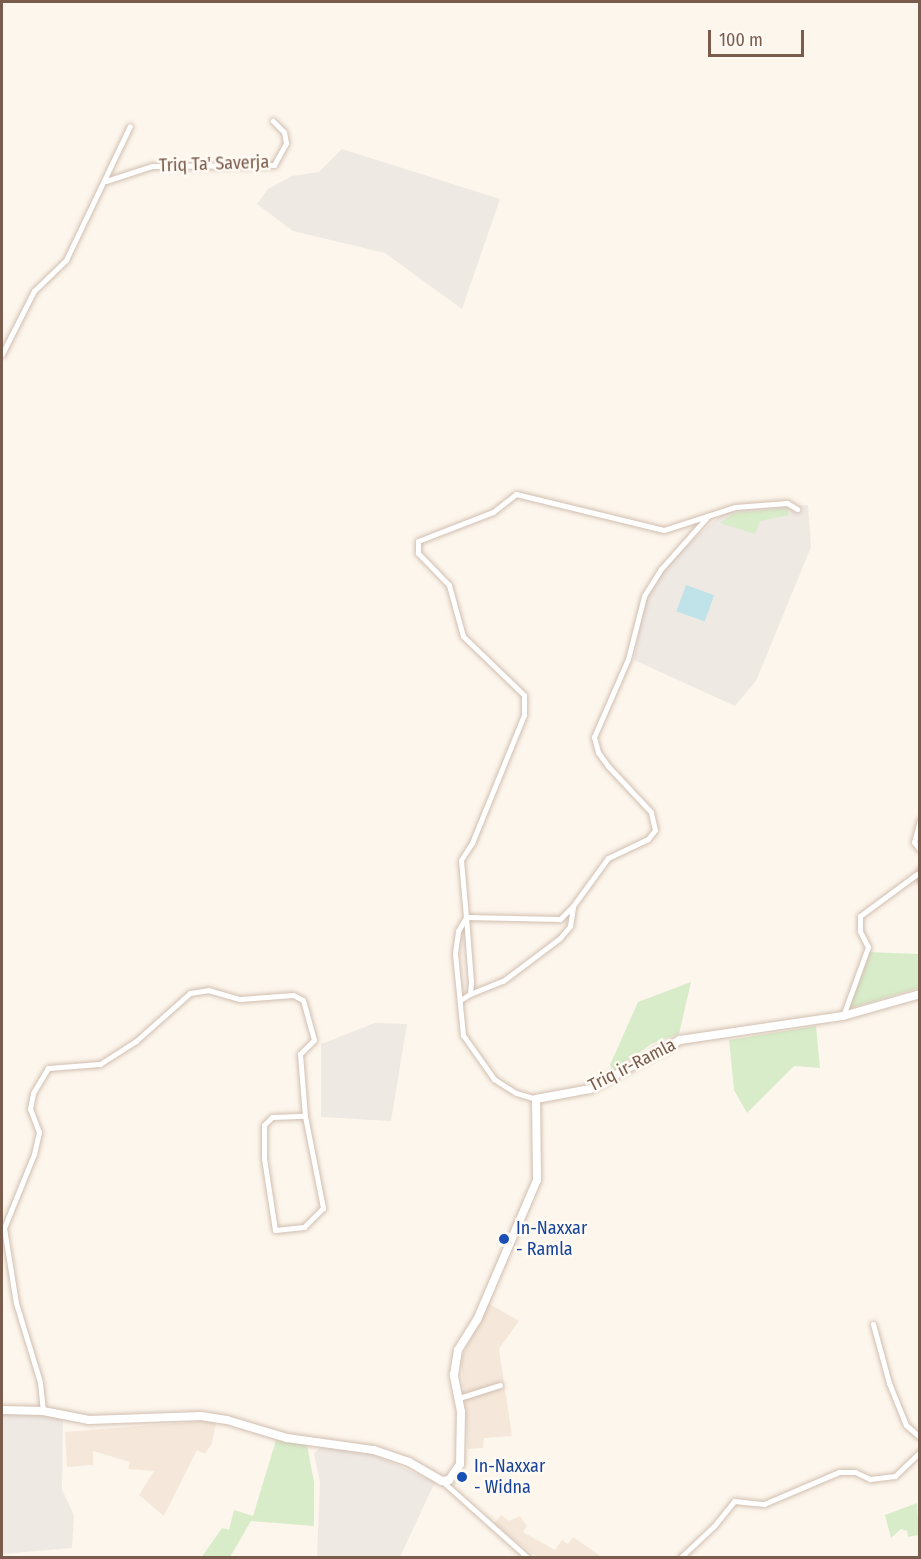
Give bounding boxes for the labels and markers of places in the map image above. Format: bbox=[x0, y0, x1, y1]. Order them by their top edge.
place label: In-Naxxar - Ramla bbox=[516, 1218, 587, 1260]
marker: In-Naxxar - Ramla bbox=[497, 1232, 511, 1246]
place label: In-Naxxar - Widna bbox=[474, 1456, 545, 1498]
marker: In-Naxxar - Widna bbox=[455, 1470, 469, 1484]

